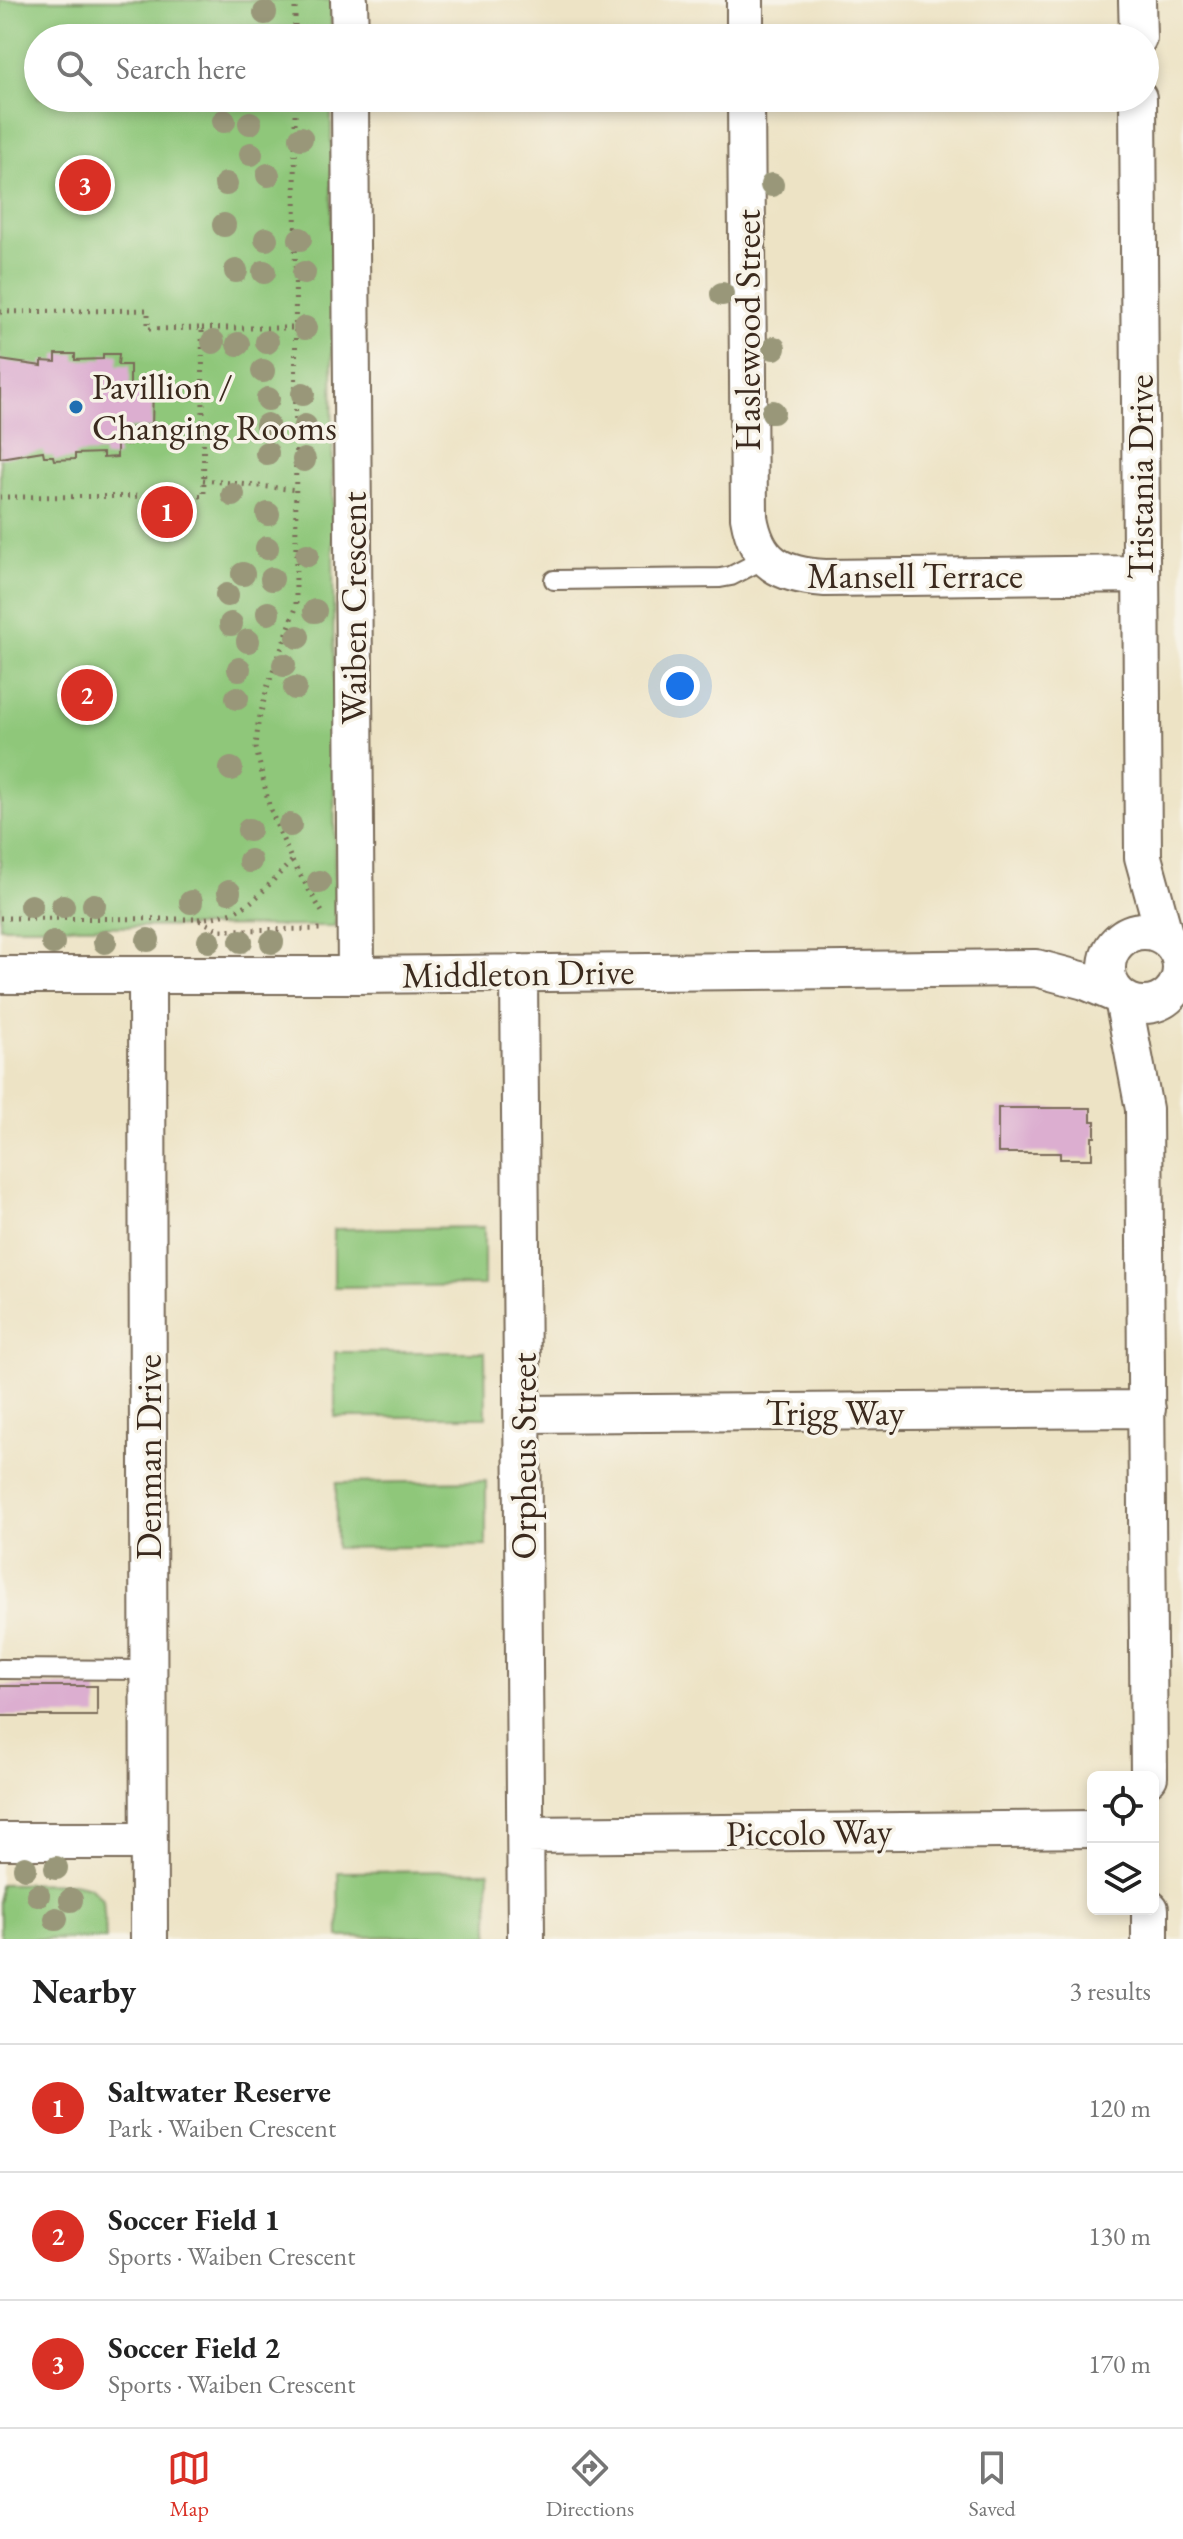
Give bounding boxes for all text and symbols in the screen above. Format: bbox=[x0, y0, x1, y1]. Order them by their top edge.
search box bbox=[24, 24, 1159, 112]
icon: search bbox=[52, 46, 96, 90]
text: Search here bbox=[116, 49, 246, 88]
pin: 3 bbox=[59, 155, 111, 215]
street label: Haslewood Street bbox=[724, 208, 771, 451]
place label: Pavillion / Changing Rooms bbox=[92, 363, 337, 451]
street label: Tristania Drive bbox=[1117, 375, 1164, 579]
marker: Pavillion / Changing Rooms bbox=[67, 398, 85, 416]
pin: 1 bbox=[141, 482, 193, 542]
street label: Waiben Crescent bbox=[330, 491, 377, 724]
street label: Mansell Terrace bbox=[807, 552, 1023, 599]
pin: 2 bbox=[61, 665, 113, 725]
your location bbox=[660, 666, 700, 706]
street label: Middleton Drive bbox=[401, 947, 635, 999]
street label: Orpheus Street bbox=[500, 1352, 547, 1560]
street label: Denman Drive bbox=[125, 1354, 172, 1560]
street label: Trigg Way bbox=[765, 1389, 905, 1436]
map controls bbox=[1087, 1771, 1159, 1915]
button: locate bbox=[1087, 1771, 1159, 1843]
street label: Piccolo Way bbox=[725, 1807, 893, 1857]
button: layers bbox=[1087, 1843, 1159, 1915]
text: Nearby bbox=[32, 1969, 136, 2013]
text: 3 results bbox=[1070, 1974, 1151, 2008]
text: Saltwater Reserve bbox=[108, 2072, 331, 2111]
text: 1 bbox=[51, 2091, 65, 2125]
text: 120 m bbox=[1088, 2091, 1151, 2125]
text: Park · Waiben Crescent bbox=[108, 2111, 336, 2145]
text: Soccer Field 1 bbox=[108, 2200, 280, 2239]
text: 2 bbox=[51, 2219, 65, 2253]
text: 130 m bbox=[1088, 2219, 1151, 2253]
text: Sports · Waiben Crescent bbox=[108, 2239, 356, 2273]
text: Soccer Field 2 bbox=[108, 2328, 280, 2367]
text: 3 bbox=[51, 2347, 65, 2381]
text: 170 m bbox=[1088, 2347, 1151, 2381]
text: Sports · Waiben Crescent bbox=[108, 2367, 356, 2401]
tab: Map bbox=[167, 2446, 211, 2523]
tab: Directions bbox=[546, 2446, 634, 2523]
tab: Saved bbox=[969, 2446, 1016, 2523]

